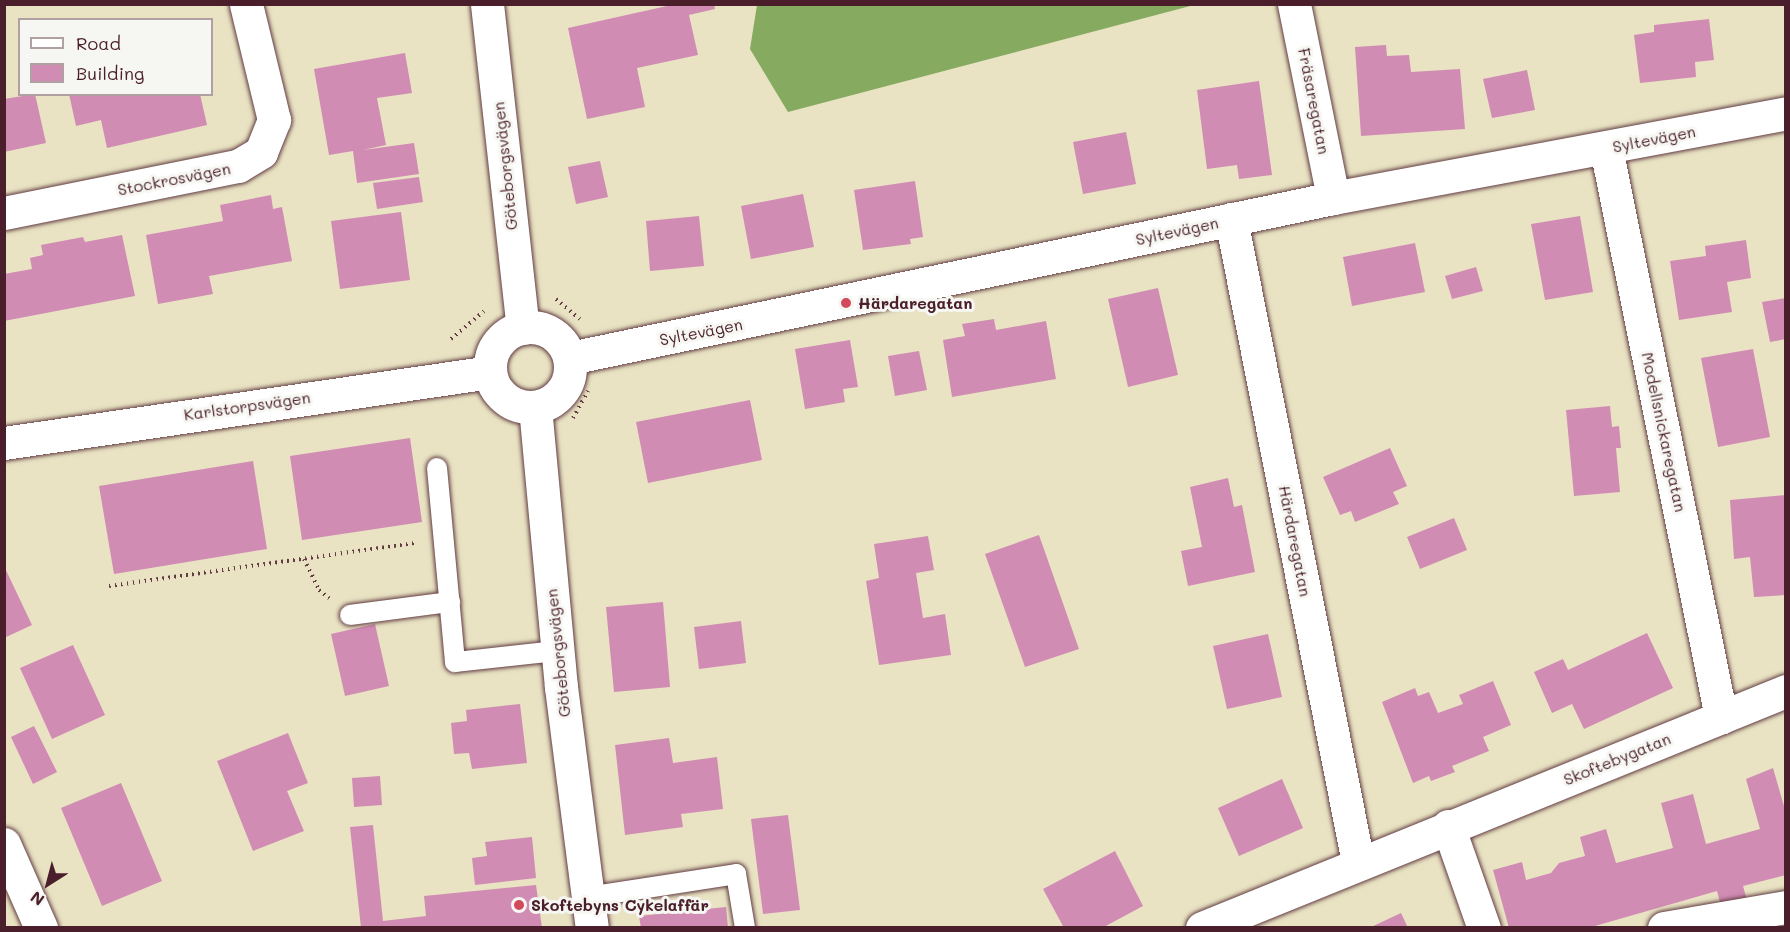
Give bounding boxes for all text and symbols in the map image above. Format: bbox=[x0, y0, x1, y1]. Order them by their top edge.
legend bbox=[18, 18, 213, 96]
text: Road bbox=[76, 31, 121, 55]
street label: Fräsaregatan bbox=[1294, 46, 1334, 156]
text: Building bbox=[76, 61, 144, 85]
street label: Göteborgsvägen bbox=[489, 101, 521, 231]
street label: Syltevägen bbox=[1611, 122, 1697, 156]
street label: Stockrosvägen bbox=[116, 159, 232, 199]
street label: Syltevägen bbox=[1134, 213, 1220, 249]
place label: Härdaregatan bbox=[858, 293, 972, 313]
marker: Härdaregatan bbox=[839, 296, 853, 310]
street label: Syltevägen bbox=[658, 315, 744, 349]
street label: Modellsnickaregatan bbox=[1638, 350, 1690, 514]
street label: Karlstorpsvägen bbox=[183, 388, 311, 424]
street label: Härdaregatan bbox=[1275, 484, 1315, 598]
street label: Göteborgsvägen bbox=[542, 588, 574, 718]
street label: Skoftebygatan bbox=[1561, 729, 1673, 789]
north arrow bbox=[18, 854, 78, 914]
text: N bbox=[26, 887, 48, 911]
place label: Skoftebyns Cykelaffär bbox=[531, 895, 709, 915]
marker: Skoftebyns Cykelaffär bbox=[512, 898, 526, 912]

